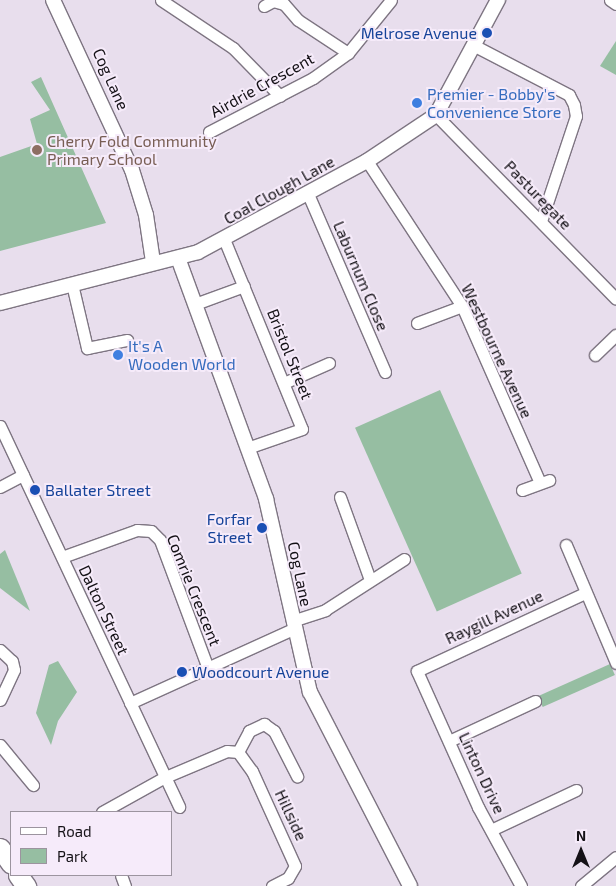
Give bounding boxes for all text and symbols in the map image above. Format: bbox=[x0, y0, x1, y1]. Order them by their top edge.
place label: Melrose Avenue bbox=[360, 23, 477, 43]
marker: Melrose Avenue bbox=[481, 27, 493, 39]
street label: Cog Lane bbox=[89, 45, 133, 113]
street label: Airdrie Crescent bbox=[207, 49, 317, 121]
place label: Premier - Bobby's Convenience Store bbox=[427, 84, 561, 122]
marker: Premier - Bobby's Convenience Store bbox=[411, 97, 423, 109]
place label: Cherry Fold Community Primary School bbox=[47, 131, 217, 169]
marker: Cherry Fold Community Primary School bbox=[31, 144, 43, 156]
street label: Coal Clough Lane bbox=[220, 152, 338, 228]
street label: Pasturegate bbox=[500, 156, 576, 234]
street label: Laburnum Close bbox=[329, 218, 393, 334]
street label: Westbourne Avenue bbox=[457, 281, 537, 421]
street label: Bristol Street bbox=[263, 306, 317, 402]
place label: It's A Wooden World bbox=[128, 336, 236, 374]
marker: It's A Wooden World bbox=[112, 349, 124, 361]
place label: Ballater Street bbox=[45, 480, 151, 500]
marker: Ballater Street bbox=[29, 484, 41, 496]
place label: Forfar Street bbox=[207, 509, 252, 547]
marker: Forfar Street bbox=[256, 522, 268, 534]
street label: Comrie Crescent bbox=[163, 531, 225, 649]
street label: Cog Lane bbox=[284, 540, 316, 608]
street label: Dalton Street bbox=[75, 562, 133, 658]
street label: Raygill Avenue bbox=[442, 586, 546, 648]
place label: Woodcourt Avenue bbox=[192, 662, 330, 682]
marker: Woodcourt Avenue bbox=[176, 666, 188, 678]
street label: Linton Drive bbox=[455, 729, 509, 817]
street label: Hillside bbox=[271, 786, 311, 844]
legend bbox=[10, 811, 172, 876]
text: Road bbox=[57, 822, 92, 840]
north arrow bbox=[556, 826, 606, 876]
text: N bbox=[576, 827, 586, 844]
text: Park bbox=[57, 847, 88, 865]

